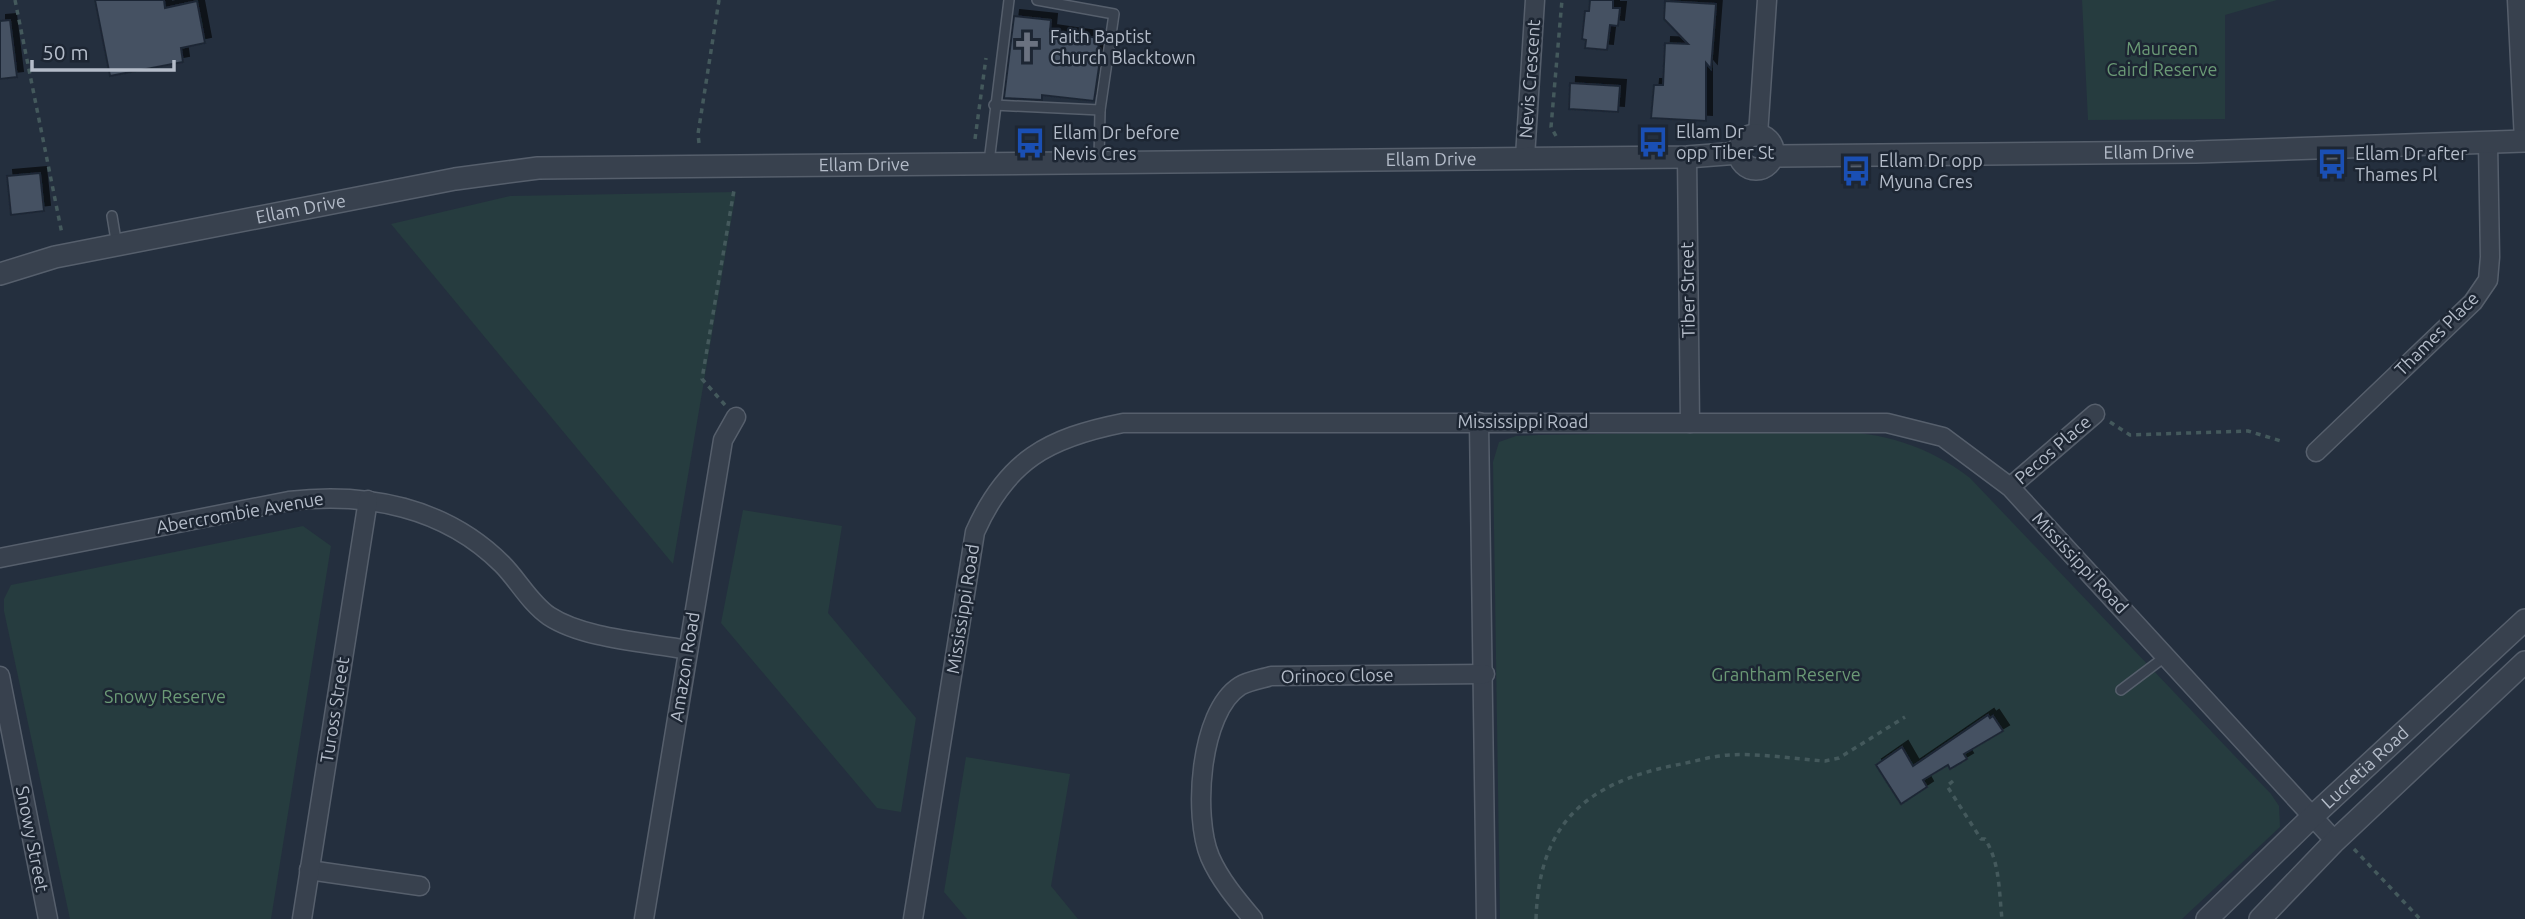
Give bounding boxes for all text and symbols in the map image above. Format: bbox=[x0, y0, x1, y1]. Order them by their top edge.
street label: Nevis Crescent bbox=[1515, 19, 1543, 139]
place label: Faith Baptist Church Blacktown bbox=[1050, 26, 1196, 67]
scale bar bbox=[32, 28, 173, 72]
church icon: Faith Baptist Church Blacktown bbox=[1010, 30, 1044, 64]
park label: Maureen Caird Reserve bbox=[2107, 38, 2217, 79]
text: 50 m bbox=[42, 40, 89, 64]
place label: Ellam Dr opp Tiber St bbox=[1676, 121, 1774, 162]
place label: Ellam Dr before Nevis Cres bbox=[1053, 122, 1180, 163]
bus stop icon: Ellam Dr opp Tiber St bbox=[1636, 125, 1670, 159]
bus stop icon: Ellam Dr before Nevis Cres bbox=[1013, 126, 1047, 160]
street label: Ellam Drive bbox=[2103, 141, 2195, 162]
place label: Ellam Dr after Thames Pl bbox=[2355, 143, 2467, 184]
bus stop icon: Ellam Dr after Thames Pl bbox=[2315, 147, 2349, 181]
street label: Ellam Drive bbox=[1385, 148, 1477, 169]
place label: Ellam Dr opp Myuna Cres bbox=[1879, 150, 1983, 191]
street label: Ellam Drive bbox=[819, 153, 910, 174]
bus stop icon: Ellam Dr opp Myuna Cres bbox=[1839, 154, 1873, 188]
street label: Ellam Drive bbox=[254, 190, 347, 227]
street label: Tiber Street bbox=[1676, 242, 1698, 338]
street label: Thames Place bbox=[2390, 287, 2482, 379]
street label: Mississippi Road bbox=[1457, 411, 1589, 431]
street label: Pecos Place bbox=[2010, 411, 2094, 488]
street label: Abercrombie Avenue bbox=[154, 487, 325, 537]
street label: Mississippi Road bbox=[2029, 508, 2133, 617]
street label: Mississippi Road bbox=[942, 543, 982, 675]
street label: Amazon Road bbox=[665, 610, 703, 723]
street label: Tuross Street bbox=[316, 655, 352, 764]
street label: Orinoco Close bbox=[1280, 664, 1394, 686]
park label: Grantham Reserve bbox=[1711, 664, 1861, 684]
park label: Snowy Reserve bbox=[104, 686, 226, 706]
street label: Lucretia Road bbox=[2317, 722, 2412, 812]
street label: Snowy Street bbox=[13, 784, 53, 894]

